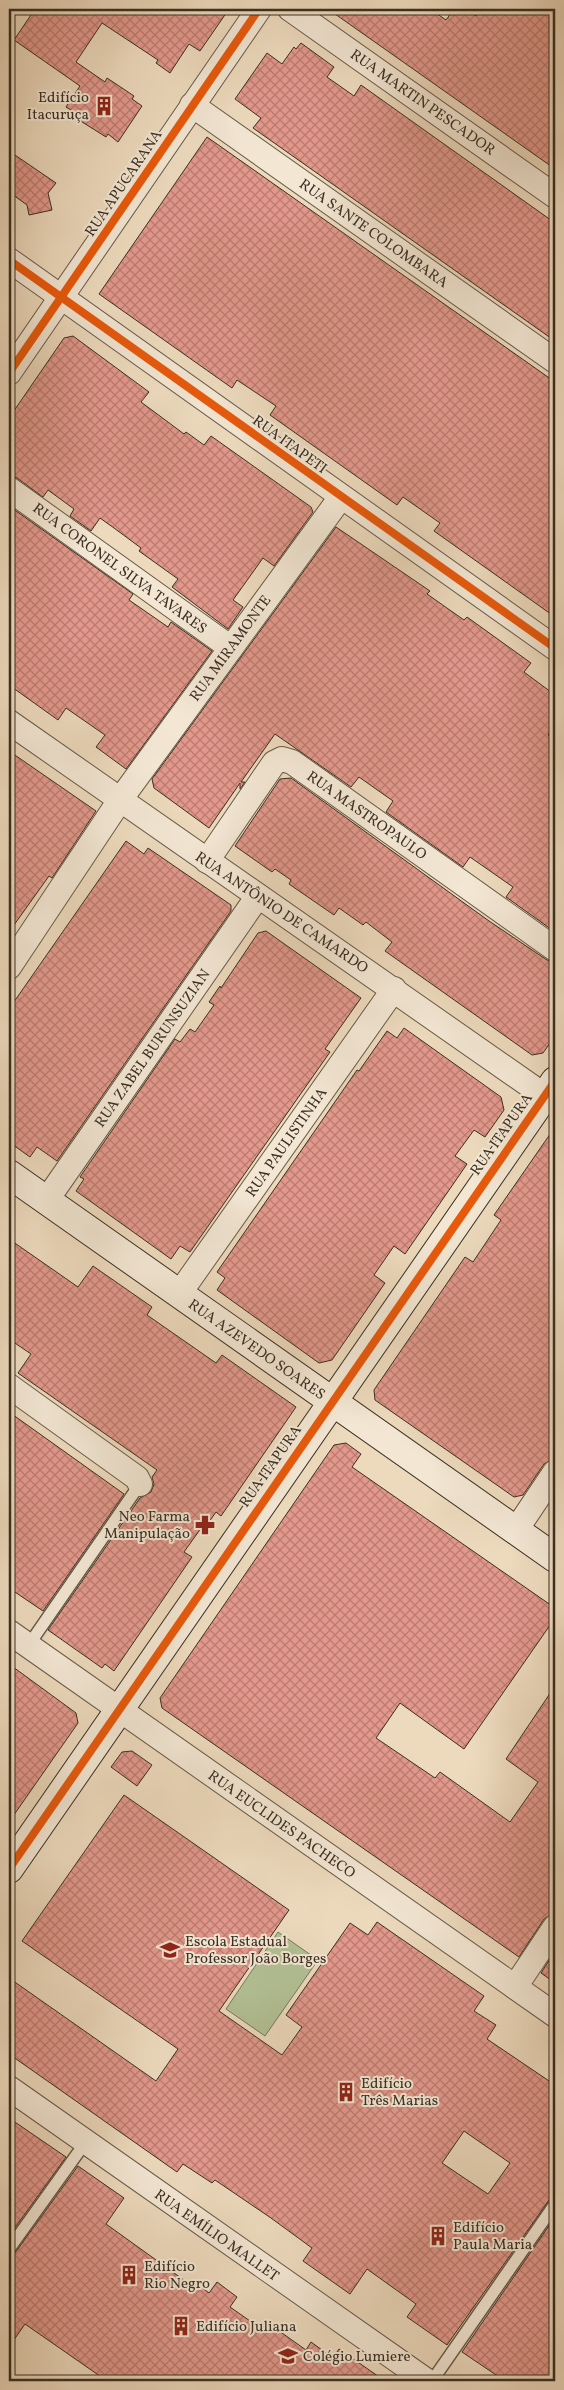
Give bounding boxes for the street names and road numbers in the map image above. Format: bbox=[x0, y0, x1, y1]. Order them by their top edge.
street label: RUA MARTIN PESCADOR bbox=[345, 45, 499, 161]
street label: RUA APUCARANA bbox=[81, 126, 168, 242]
street label: RUA SANTE COLOMBARA bbox=[294, 175, 452, 294]
street label: RUA ITAPETI bbox=[247, 411, 331, 479]
street label: RUA CORONEL SILVA TAVARES bbox=[28, 499, 211, 640]
street label: RUA MIRAMONTE bbox=[185, 591, 277, 706]
street label: RUA MASTROPAULO bbox=[302, 767, 431, 866]
street label: RUA ANTÔNIO DE CAMARDO bbox=[190, 847, 372, 979]
street label: RUA ZABEL BURUNSUZIAN bbox=[90, 965, 216, 1132]
street label: RUA PAULISTINHA bbox=[241, 1083, 333, 1202]
street label: RUA ITAPURA bbox=[466, 1089, 539, 1180]
street label: RUA AZEVEDO SOARES bbox=[183, 1295, 329, 1406]
street label: RUA ITAPURA bbox=[235, 1421, 308, 1512]
street label: RUA EUCLIDES PACHECO bbox=[203, 1766, 359, 1884]
street label: RUA EMÍLIO MALLET bbox=[149, 2185, 283, 2287]

